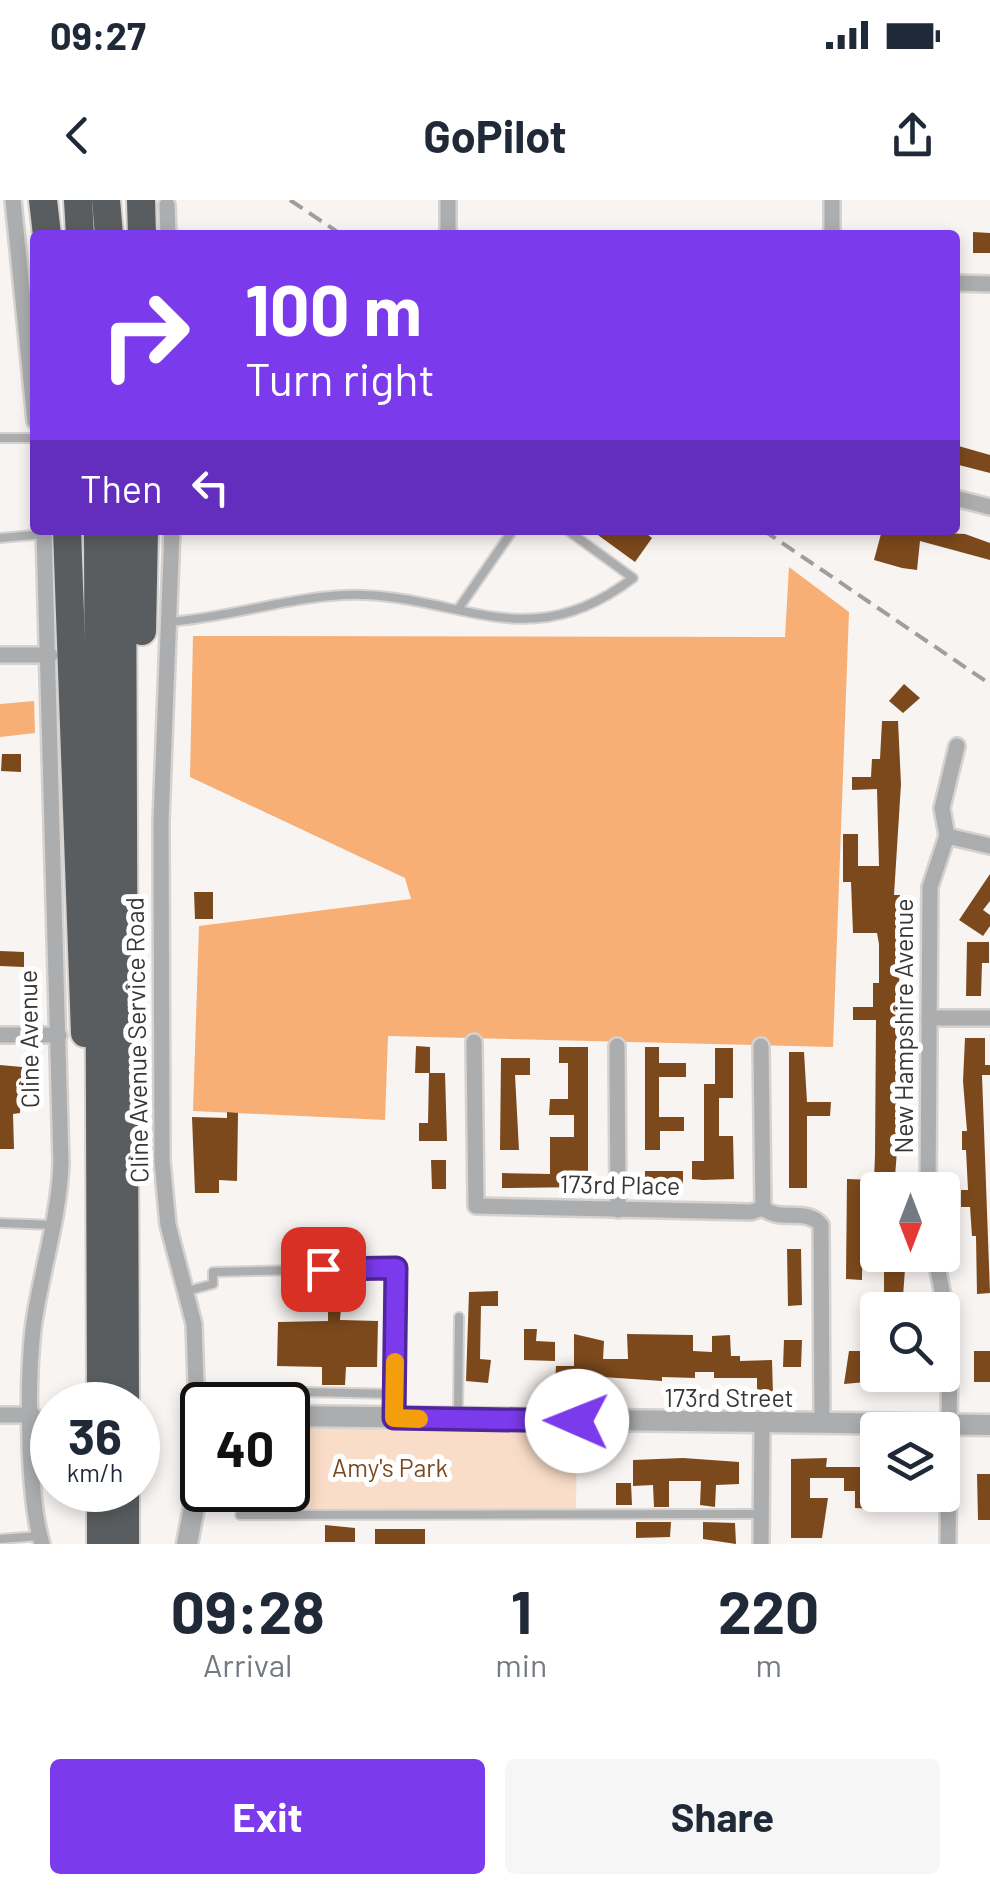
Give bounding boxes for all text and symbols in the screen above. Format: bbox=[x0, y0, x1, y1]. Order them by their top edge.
text: 09:27 bbox=[50, 12, 146, 58]
icon: back bbox=[50, 108, 105, 163]
text: GoPilot bbox=[423, 108, 567, 162]
icon: share bbox=[885, 108, 940, 163]
text: 100 m bbox=[245, 266, 422, 350]
icon: right bbox=[80, 270, 210, 400]
text: Turn right bbox=[245, 351, 435, 405]
icon: left bbox=[183, 460, 238, 515]
text: Then bbox=[80, 465, 163, 511]
street label: Cline Avenue Service Road bbox=[119, 897, 153, 1183]
street label: New Hampshire Avenue bbox=[888, 898, 918, 1154]
street label: Cline Avenue bbox=[12, 970, 44, 1108]
street label: 173rd Place bbox=[559, 1168, 681, 1200]
north arrow bbox=[860, 1172, 960, 1272]
map controls bbox=[860, 1172, 960, 1512]
pin bbox=[281, 1227, 366, 1312]
icon: arrive bbox=[296, 1242, 351, 1297]
button: search bbox=[860, 1292, 960, 1392]
position arrow bbox=[525, 1369, 629, 1473]
speed limit sign: 40 bbox=[180, 1382, 310, 1512]
street label: 173rd Street bbox=[664, 1382, 794, 1412]
text: 36 bbox=[68, 1405, 122, 1465]
button: layers bbox=[860, 1412, 960, 1512]
park label: Amy's Park bbox=[332, 1452, 448, 1482]
text: km/h bbox=[67, 1457, 123, 1487]
text: 09:28 bbox=[171, 1574, 325, 1646]
text: 1 bbox=[511, 1574, 532, 1646]
text: 220 bbox=[718, 1574, 819, 1646]
text: Arrival bbox=[203, 1645, 292, 1683]
text: min bbox=[495, 1645, 547, 1683]
text: m bbox=[755, 1645, 782, 1683]
button: Exit bbox=[50, 1759, 485, 1874]
button: Share bbox=[505, 1759, 940, 1874]

